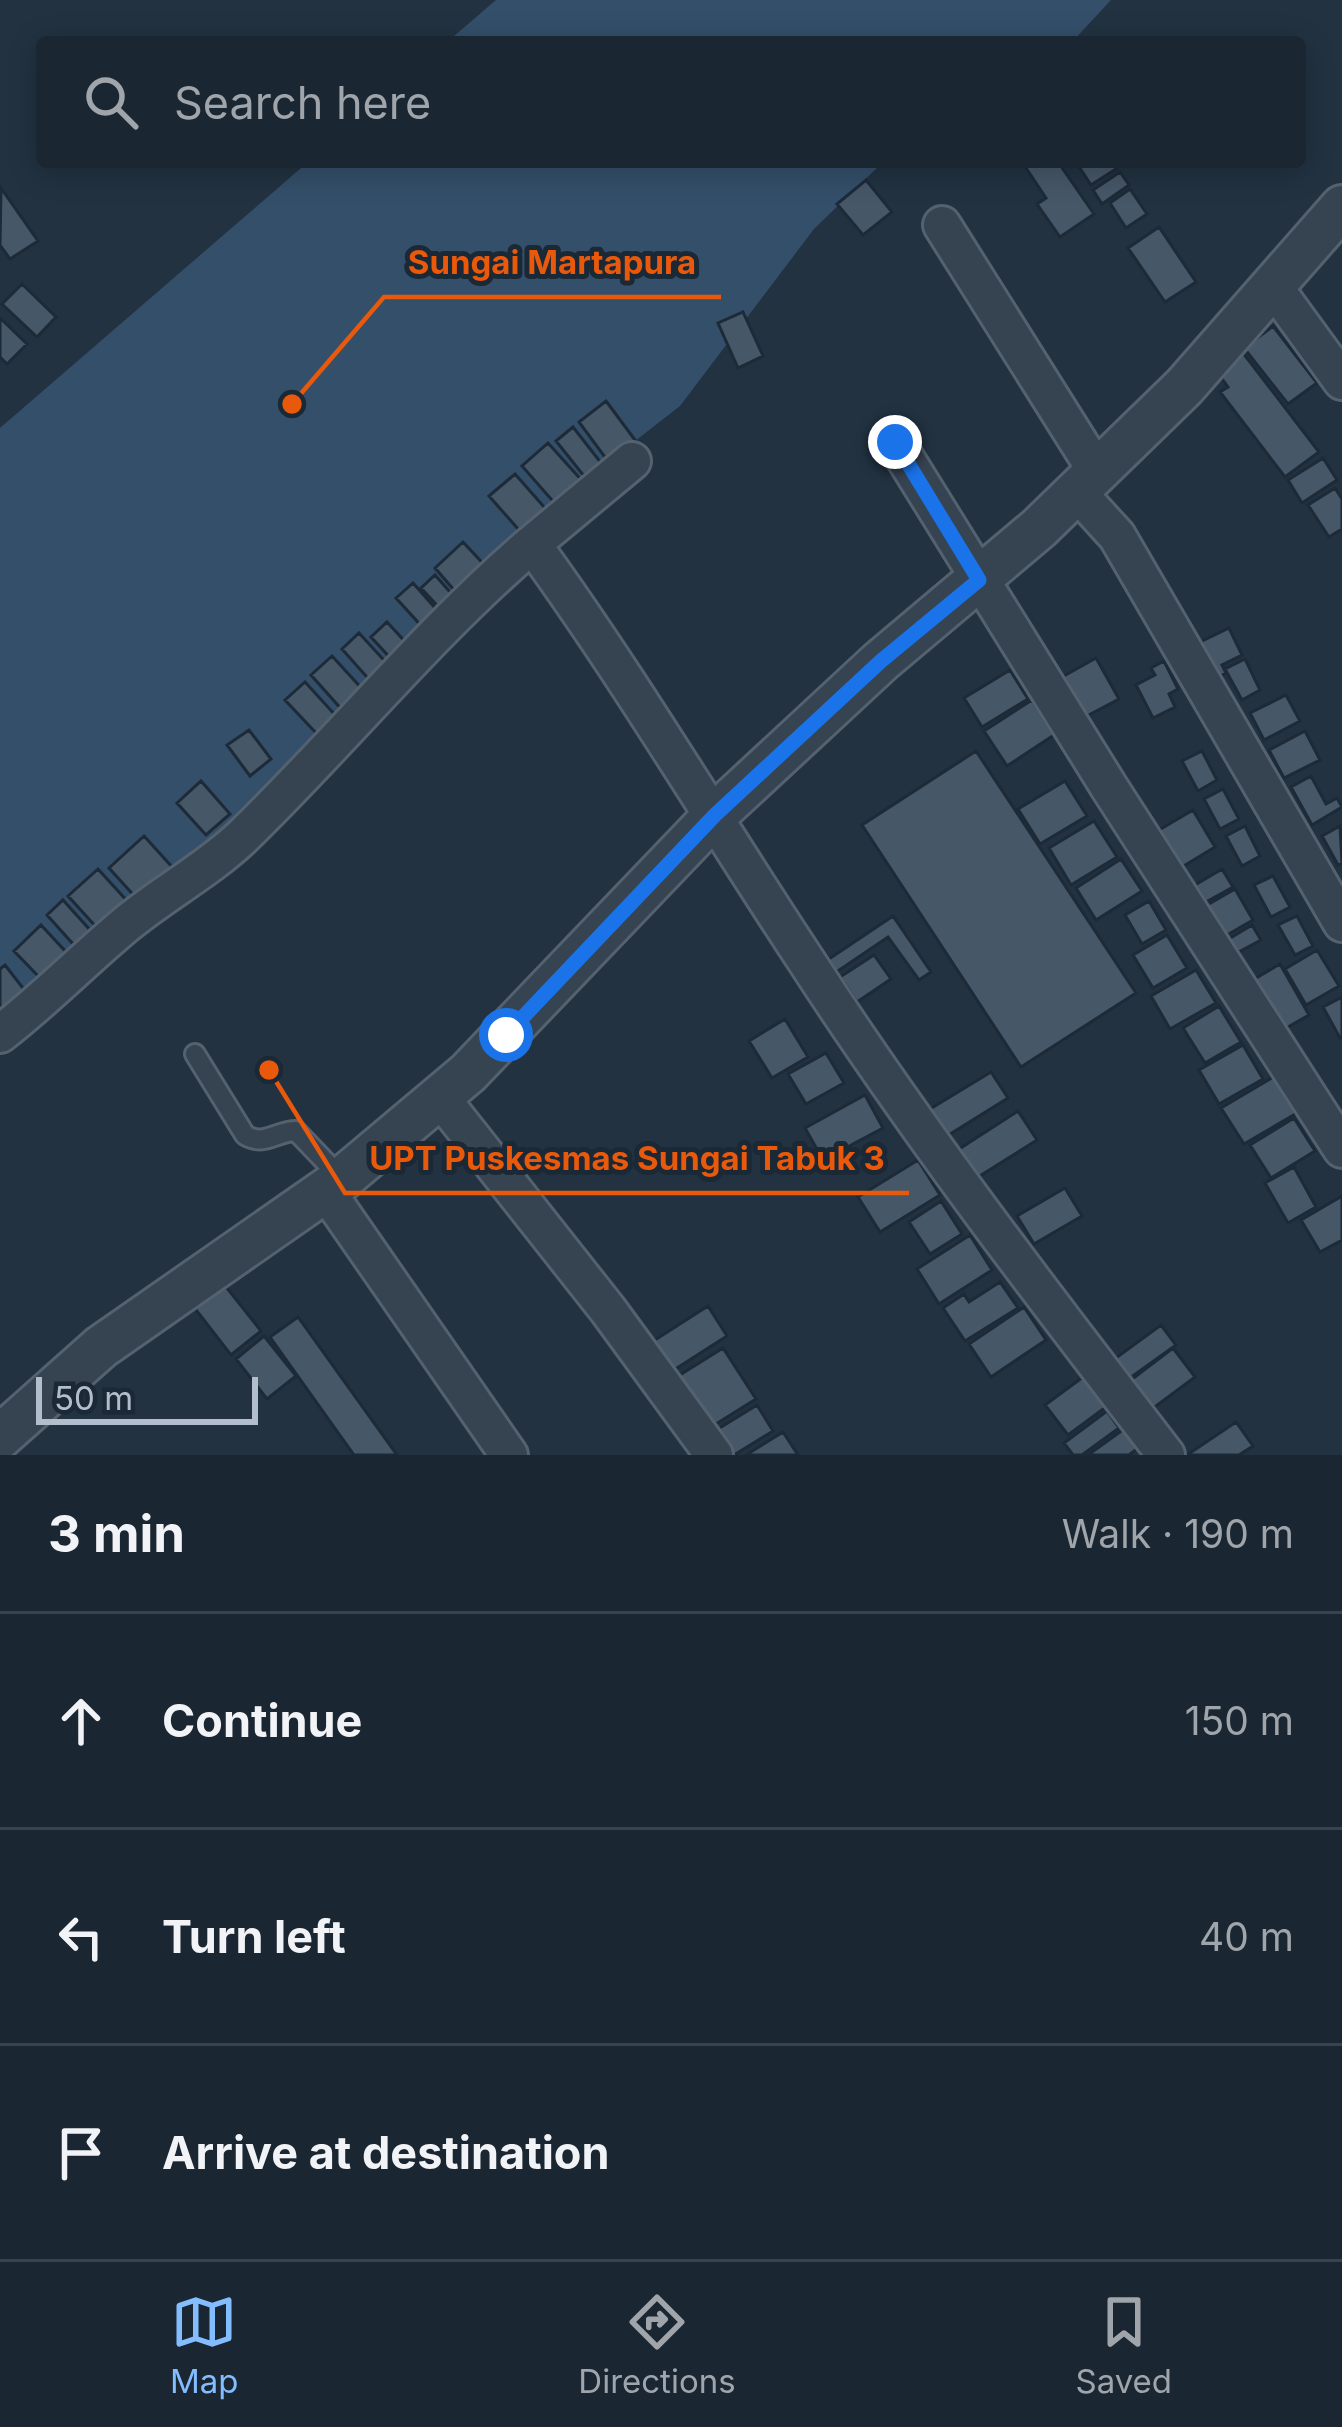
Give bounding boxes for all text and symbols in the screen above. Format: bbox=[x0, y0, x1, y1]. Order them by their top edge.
search box bbox=[36, 36, 1306, 168]
icon: search bbox=[78, 69, 144, 135]
text: Search here bbox=[174, 75, 431, 130]
callout: Sungai Martapura bbox=[384, 228, 721, 297]
text: Sungai Martapura bbox=[408, 242, 696, 282]
route end bbox=[868, 415, 922, 469]
route start bbox=[479, 1008, 533, 1062]
callout: UPT Puskesmas Sungai Tabuk 3 bbox=[345, 1124, 909, 1193]
text: UPT Puskesmas Sungai Tabuk 3 bbox=[369, 1138, 885, 1178]
scale bar bbox=[36, 1371, 258, 1424]
text: 50 m bbox=[54, 1378, 133, 1418]
text: 3 min bbox=[48, 1503, 185, 1564]
text: Walk · 190 m bbox=[1062, 1510, 1294, 1557]
icon: ahead bbox=[48, 1688, 114, 1754]
text: Continue bbox=[162, 1693, 362, 1748]
text: 150 m bbox=[1185, 1697, 1294, 1744]
icon: left bbox=[48, 1904, 114, 1970]
text: Turn left bbox=[162, 1909, 346, 1964]
text: 40 m bbox=[1199, 1913, 1294, 1960]
icon: arrive bbox=[48, 2120, 114, 2186]
text: Arrive at destination bbox=[162, 2125, 609, 2180]
tab: Map bbox=[170, 2289, 238, 2401]
tab: Directions bbox=[578, 2289, 736, 2401]
tab: Saved bbox=[1075, 2289, 1172, 2401]

